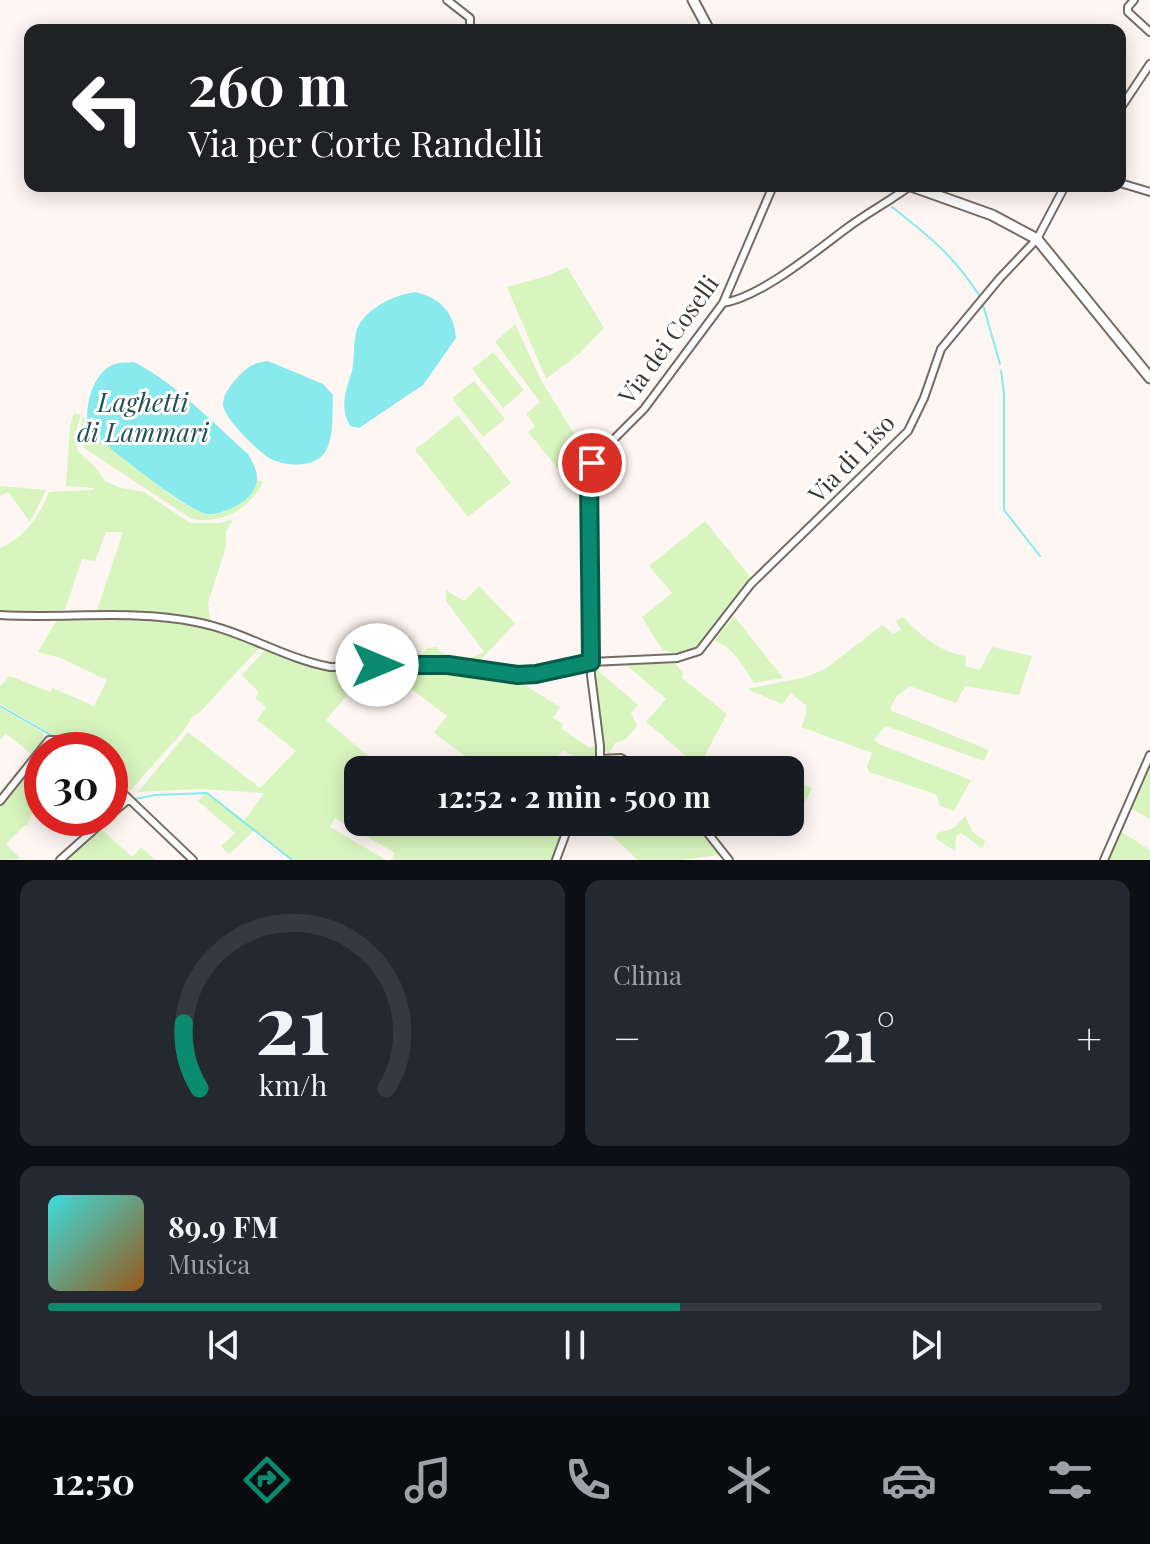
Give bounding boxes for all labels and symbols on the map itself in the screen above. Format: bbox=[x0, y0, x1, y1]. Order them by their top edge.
street label: Via dei Coselli bbox=[609, 268, 725, 410]
water label: Laghetti di Lammari bbox=[77, 384, 210, 449]
street label: Via di Liso bbox=[800, 407, 901, 509]
pin bbox=[558, 429, 626, 497]
position arrow bbox=[335, 623, 419, 707]
speed limit sign: 30 bbox=[24, 732, 128, 836]

